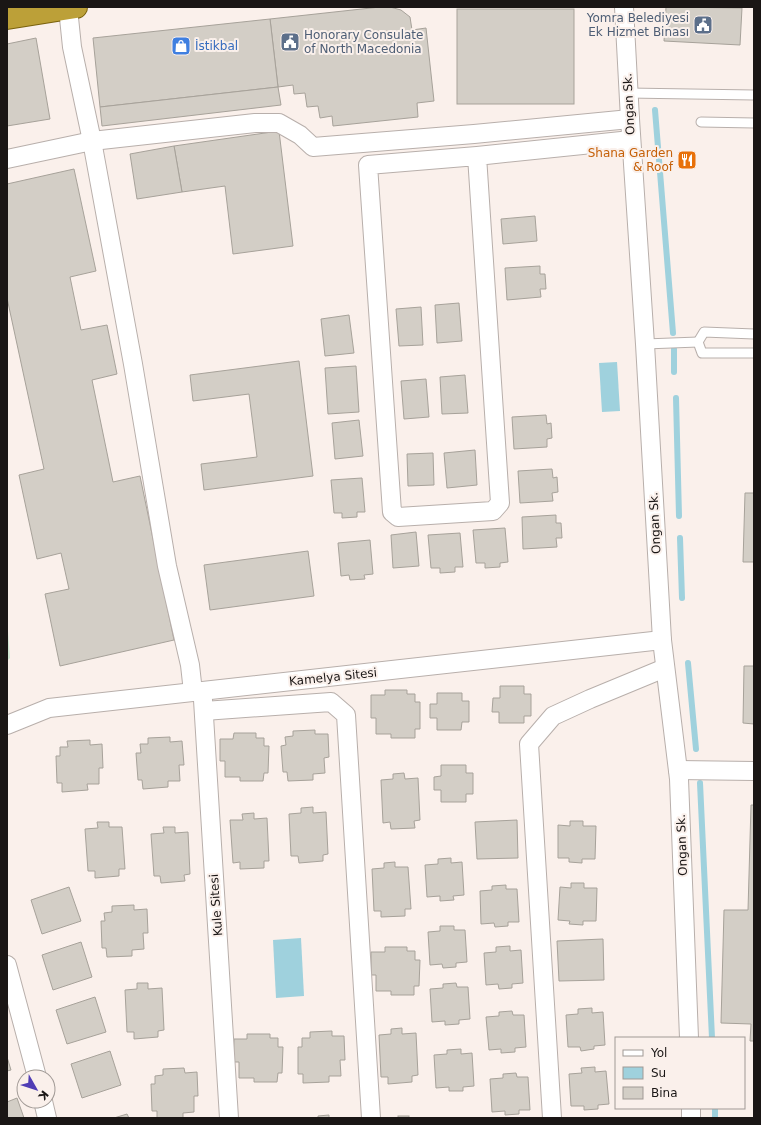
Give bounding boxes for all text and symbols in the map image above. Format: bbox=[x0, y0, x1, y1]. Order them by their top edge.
place label: Yomra Belediyesi Ek Hizmet Binası bbox=[586, 11, 689, 39]
public building icon: Yomra Belediyesi Ek Hizmet Binası bbox=[692, 14, 714, 36]
place label: Honorary Consulate of North Macedonia bbox=[304, 28, 423, 56]
public building icon: Honorary Consulate of North Macedonia bbox=[279, 31, 301, 53]
shop icon: İstikbal bbox=[170, 35, 192, 57]
place label: İstikbal bbox=[195, 38, 238, 53]
street label: Ongan Sk. bbox=[620, 73, 638, 135]
place label: Shana Garden & Roof bbox=[588, 146, 674, 174]
restaurant icon: Shana Garden & Roof bbox=[676, 149, 698, 171]
street label: Ongan Sk. bbox=[646, 492, 664, 554]
street label: Kamelya Sitesi bbox=[288, 665, 378, 689]
street label: Ongan Sk. bbox=[674, 814, 690, 876]
street label: Kule Sitesi bbox=[207, 874, 225, 936]
legend bbox=[615, 1037, 745, 1109]
text: Yol bbox=[650, 1046, 667, 1060]
text: Su bbox=[651, 1066, 666, 1080]
north arrow bbox=[16, 1069, 56, 1109]
text: Bina bbox=[651, 1086, 678, 1100]
text: K bbox=[35, 1088, 51, 1103]

